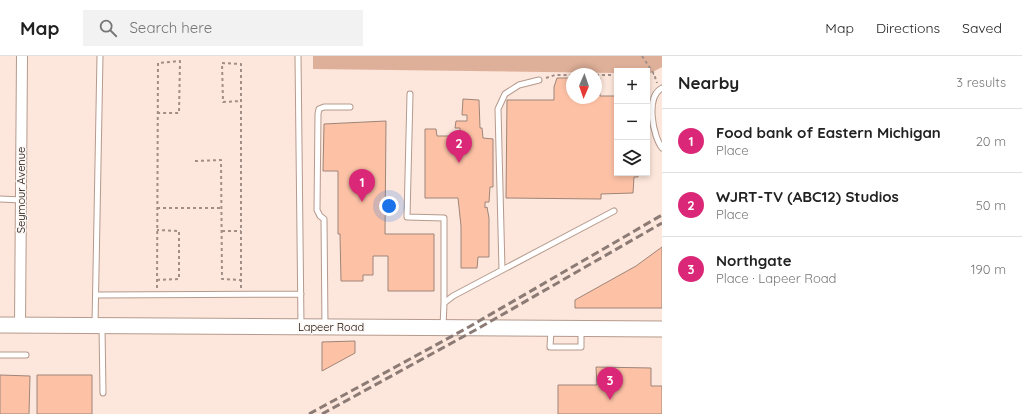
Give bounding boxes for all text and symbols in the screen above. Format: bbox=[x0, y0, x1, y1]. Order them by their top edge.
search box bbox=[83, 10, 363, 46]
text: Map bbox=[20, 16, 59, 40]
icon: search bbox=[97, 17, 119, 39]
text: Search here bbox=[129, 18, 212, 37]
text: Map bbox=[825, 19, 854, 37]
text: Directions bbox=[876, 19, 940, 37]
text: Saved bbox=[962, 19, 1002, 37]
north arrow bbox=[566, 68, 602, 104]
map controls bbox=[614, 68, 650, 176]
button: + bbox=[614, 68, 650, 104]
text: Nearby bbox=[678, 72, 739, 93]
text: 3 results bbox=[956, 74, 1006, 90]
button: − bbox=[614, 104, 650, 140]
text: Food bank of Eastern Michigan bbox=[716, 123, 941, 142]
pin: 2 bbox=[446, 130, 472, 163]
text: 1 bbox=[688, 133, 694, 149]
text: 20 m bbox=[976, 133, 1006, 149]
button: layers bbox=[614, 140, 650, 176]
text: Place bbox=[716, 142, 749, 158]
street label: Seymour Avenue bbox=[14, 147, 28, 233]
pin: 1 bbox=[349, 169, 375, 202]
text: WJRT-TV (ABC12) Studios bbox=[716, 187, 899, 206]
your location bbox=[379, 196, 399, 216]
text: 2 bbox=[687, 197, 695, 213]
text: 50 m bbox=[976, 197, 1006, 213]
text: Place bbox=[716, 206, 749, 222]
text: Northgate bbox=[716, 251, 792, 270]
text: 3 bbox=[688, 261, 694, 277]
text: 190 m bbox=[971, 261, 1006, 277]
text: Place · Lapeer Road bbox=[716, 270, 837, 286]
street label: Lapeer Road bbox=[298, 320, 364, 334]
pin: 3 bbox=[597, 367, 623, 400]

